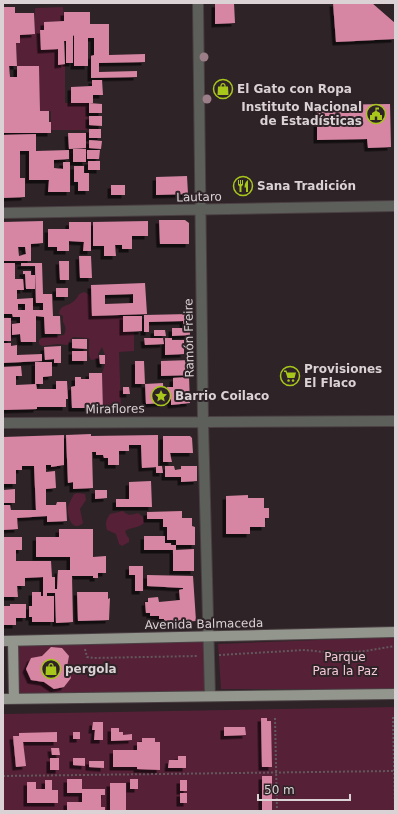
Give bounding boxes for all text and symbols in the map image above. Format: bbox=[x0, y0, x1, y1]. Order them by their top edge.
shop icon: El Gato con Ropa bbox=[212, 78, 234, 100]
place label: El Gato con Ropa bbox=[237, 82, 352, 96]
place label: Instituto Nacional de Estadísticas bbox=[241, 100, 362, 128]
public building icon: Instituto Nacional de Estadísticas bbox=[365, 103, 387, 125]
restaurant icon: Sana Tradición bbox=[232, 175, 254, 197]
place label: Sana Tradición bbox=[257, 179, 356, 193]
street label: Lautaro bbox=[176, 190, 222, 204]
street label: Ramón Freire bbox=[181, 298, 197, 378]
place label: Provisiones El Flaco bbox=[304, 362, 382, 390]
supermarket icon: Provisiones El Flaco bbox=[279, 365, 301, 387]
place icon: Barrio Coilaco bbox=[150, 385, 172, 407]
place label: Barrio Coilaco bbox=[175, 389, 269, 403]
street label: Miraflores bbox=[85, 401, 145, 417]
street label: Avenida Balmaceda bbox=[145, 616, 263, 632]
park label: Parque Para la Paz bbox=[312, 650, 378, 678]
shop icon: pergola bbox=[40, 658, 62, 680]
place label: pergola bbox=[65, 662, 117, 676]
scale bar bbox=[258, 776, 350, 802]
text: 50 m bbox=[264, 783, 295, 797]

